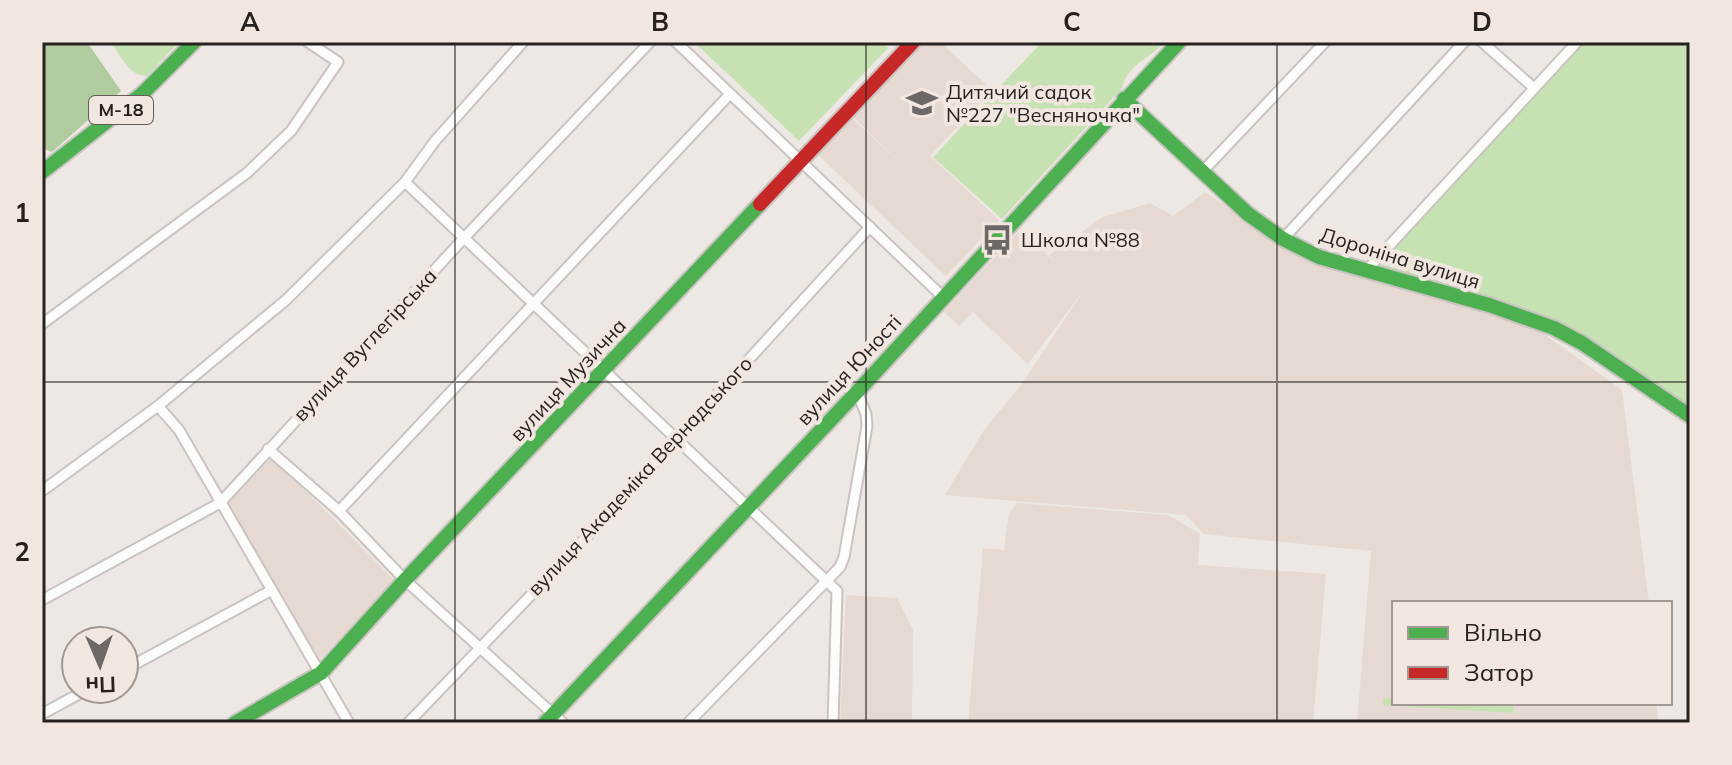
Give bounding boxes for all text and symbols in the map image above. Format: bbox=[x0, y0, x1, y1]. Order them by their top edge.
text: A bbox=[240, 5, 260, 38]
text: B bbox=[651, 5, 669, 38]
text: C bbox=[1063, 5, 1081, 38]
text: D bbox=[1472, 5, 1492, 38]
place label: Дитячий садок №227 "Весняночка" bbox=[946, 79, 1140, 127]
school or university icon: Дитячий садок №227 "Весняночка" bbox=[905, 86, 939, 120]
road number: М-18 bbox=[89, 96, 153, 124]
text: 1 bbox=[14, 196, 30, 229]
street label: Дороніна вулиця bbox=[1317, 221, 1483, 294]
bus stop icon: Школа №88 bbox=[980, 223, 1014, 257]
place label: Школа №88 bbox=[1021, 227, 1140, 252]
street label: вулиця Вуглегірська bbox=[288, 263, 442, 426]
street label: вулиця Юності bbox=[791, 309, 906, 430]
street label: вулиця Музична bbox=[504, 313, 631, 446]
street label: вулиця Академіка Вернадського bbox=[522, 351, 757, 601]
text: 2 bbox=[14, 535, 30, 568]
legend bbox=[1392, 601, 1672, 705]
text: Вільно bbox=[1464, 617, 1542, 647]
north arrow bbox=[60, 625, 140, 705]
text: Затор bbox=[1464, 657, 1534, 687]
text: Пн bbox=[85, 670, 116, 700]

